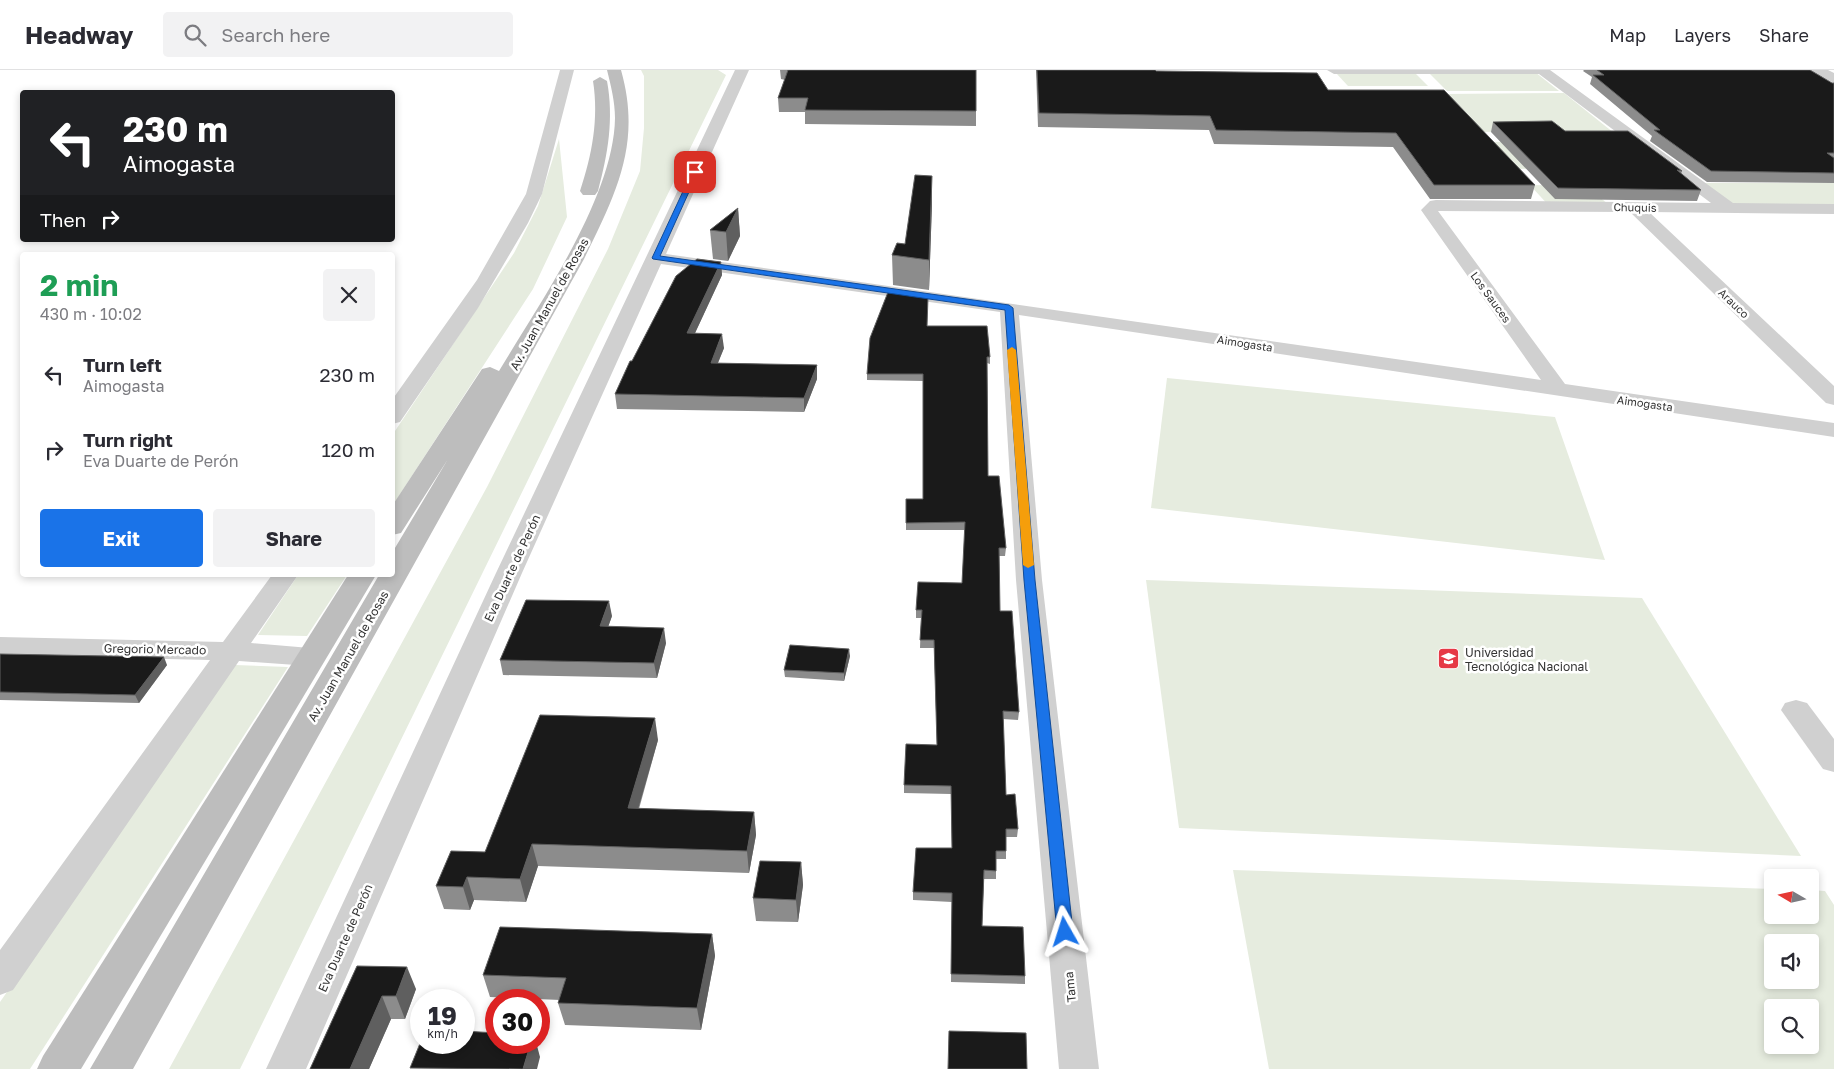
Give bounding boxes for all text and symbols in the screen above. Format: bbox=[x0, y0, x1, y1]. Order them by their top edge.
search box bbox=[163, 12, 513, 57]
text: Headway bbox=[25, 20, 133, 49]
icon: search bbox=[181, 21, 209, 49]
text: Search here bbox=[221, 23, 330, 46]
text: Map bbox=[1609, 24, 1646, 46]
text: Layers bbox=[1674, 24, 1731, 46]
text: Share bbox=[1759, 24, 1809, 46]
text: 230 m bbox=[123, 108, 228, 150]
icon: left bbox=[40, 110, 105, 175]
text: Aimogasta bbox=[123, 150, 235, 177]
pin bbox=[674, 151, 716, 193]
icon: arrive bbox=[681, 158, 709, 186]
street label: Chuquis bbox=[1613, 200, 1657, 214]
icon: right bbox=[96, 205, 124, 233]
text: Then bbox=[40, 208, 86, 231]
street label: Av. Juan Manuel de Rosas bbox=[506, 235, 592, 373]
text: 2 min bbox=[40, 267, 118, 303]
button: close bbox=[323, 269, 375, 321]
street label: Los Sauces bbox=[1468, 269, 1514, 325]
street label: Arauco bbox=[1716, 285, 1752, 321]
text: 430 m · 10:02 bbox=[40, 304, 142, 324]
street label: Aimogasta bbox=[1216, 332, 1274, 354]
text: Turn left bbox=[83, 353, 162, 376]
icon: left bbox=[40, 361, 68, 389]
text: 230 m bbox=[320, 363, 375, 386]
text: Aimogasta bbox=[83, 376, 165, 396]
street label: Aimogasta bbox=[1616, 393, 1674, 413]
text: Turn right bbox=[83, 428, 173, 451]
icon: right bbox=[40, 436, 68, 464]
text: 120 m bbox=[321, 438, 375, 461]
text: Eva Duarte de Perón bbox=[83, 451, 239, 471]
button: Exit bbox=[40, 509, 203, 567]
button: Share bbox=[213, 509, 375, 567]
street label: Eva Duarte de Perón bbox=[481, 512, 543, 624]
street label: Av. Juan Manuel de Rosas bbox=[304, 588, 392, 724]
street label: Gregorio Mercado bbox=[104, 641, 206, 657]
place label: Universidad Tecnológica Nacional bbox=[1465, 645, 1588, 674]
school or university icon: Universidad Tecnológica Nacional bbox=[1437, 647, 1461, 671]
north arrow bbox=[1764, 869, 1819, 924]
map controls bbox=[1764, 869, 1819, 1054]
street label: Eva Duarte de Perón bbox=[314, 882, 376, 994]
position arrow bbox=[1038, 905, 1090, 957]
button: sound bbox=[1764, 934, 1819, 989]
street label: Tama bbox=[1061, 971, 1079, 1003]
speed limit sign: 30 bbox=[485, 989, 550, 1054]
button: search bbox=[1764, 999, 1819, 1054]
text: 19 bbox=[428, 1000, 457, 1031]
text: km/h bbox=[427, 1026, 458, 1041]

